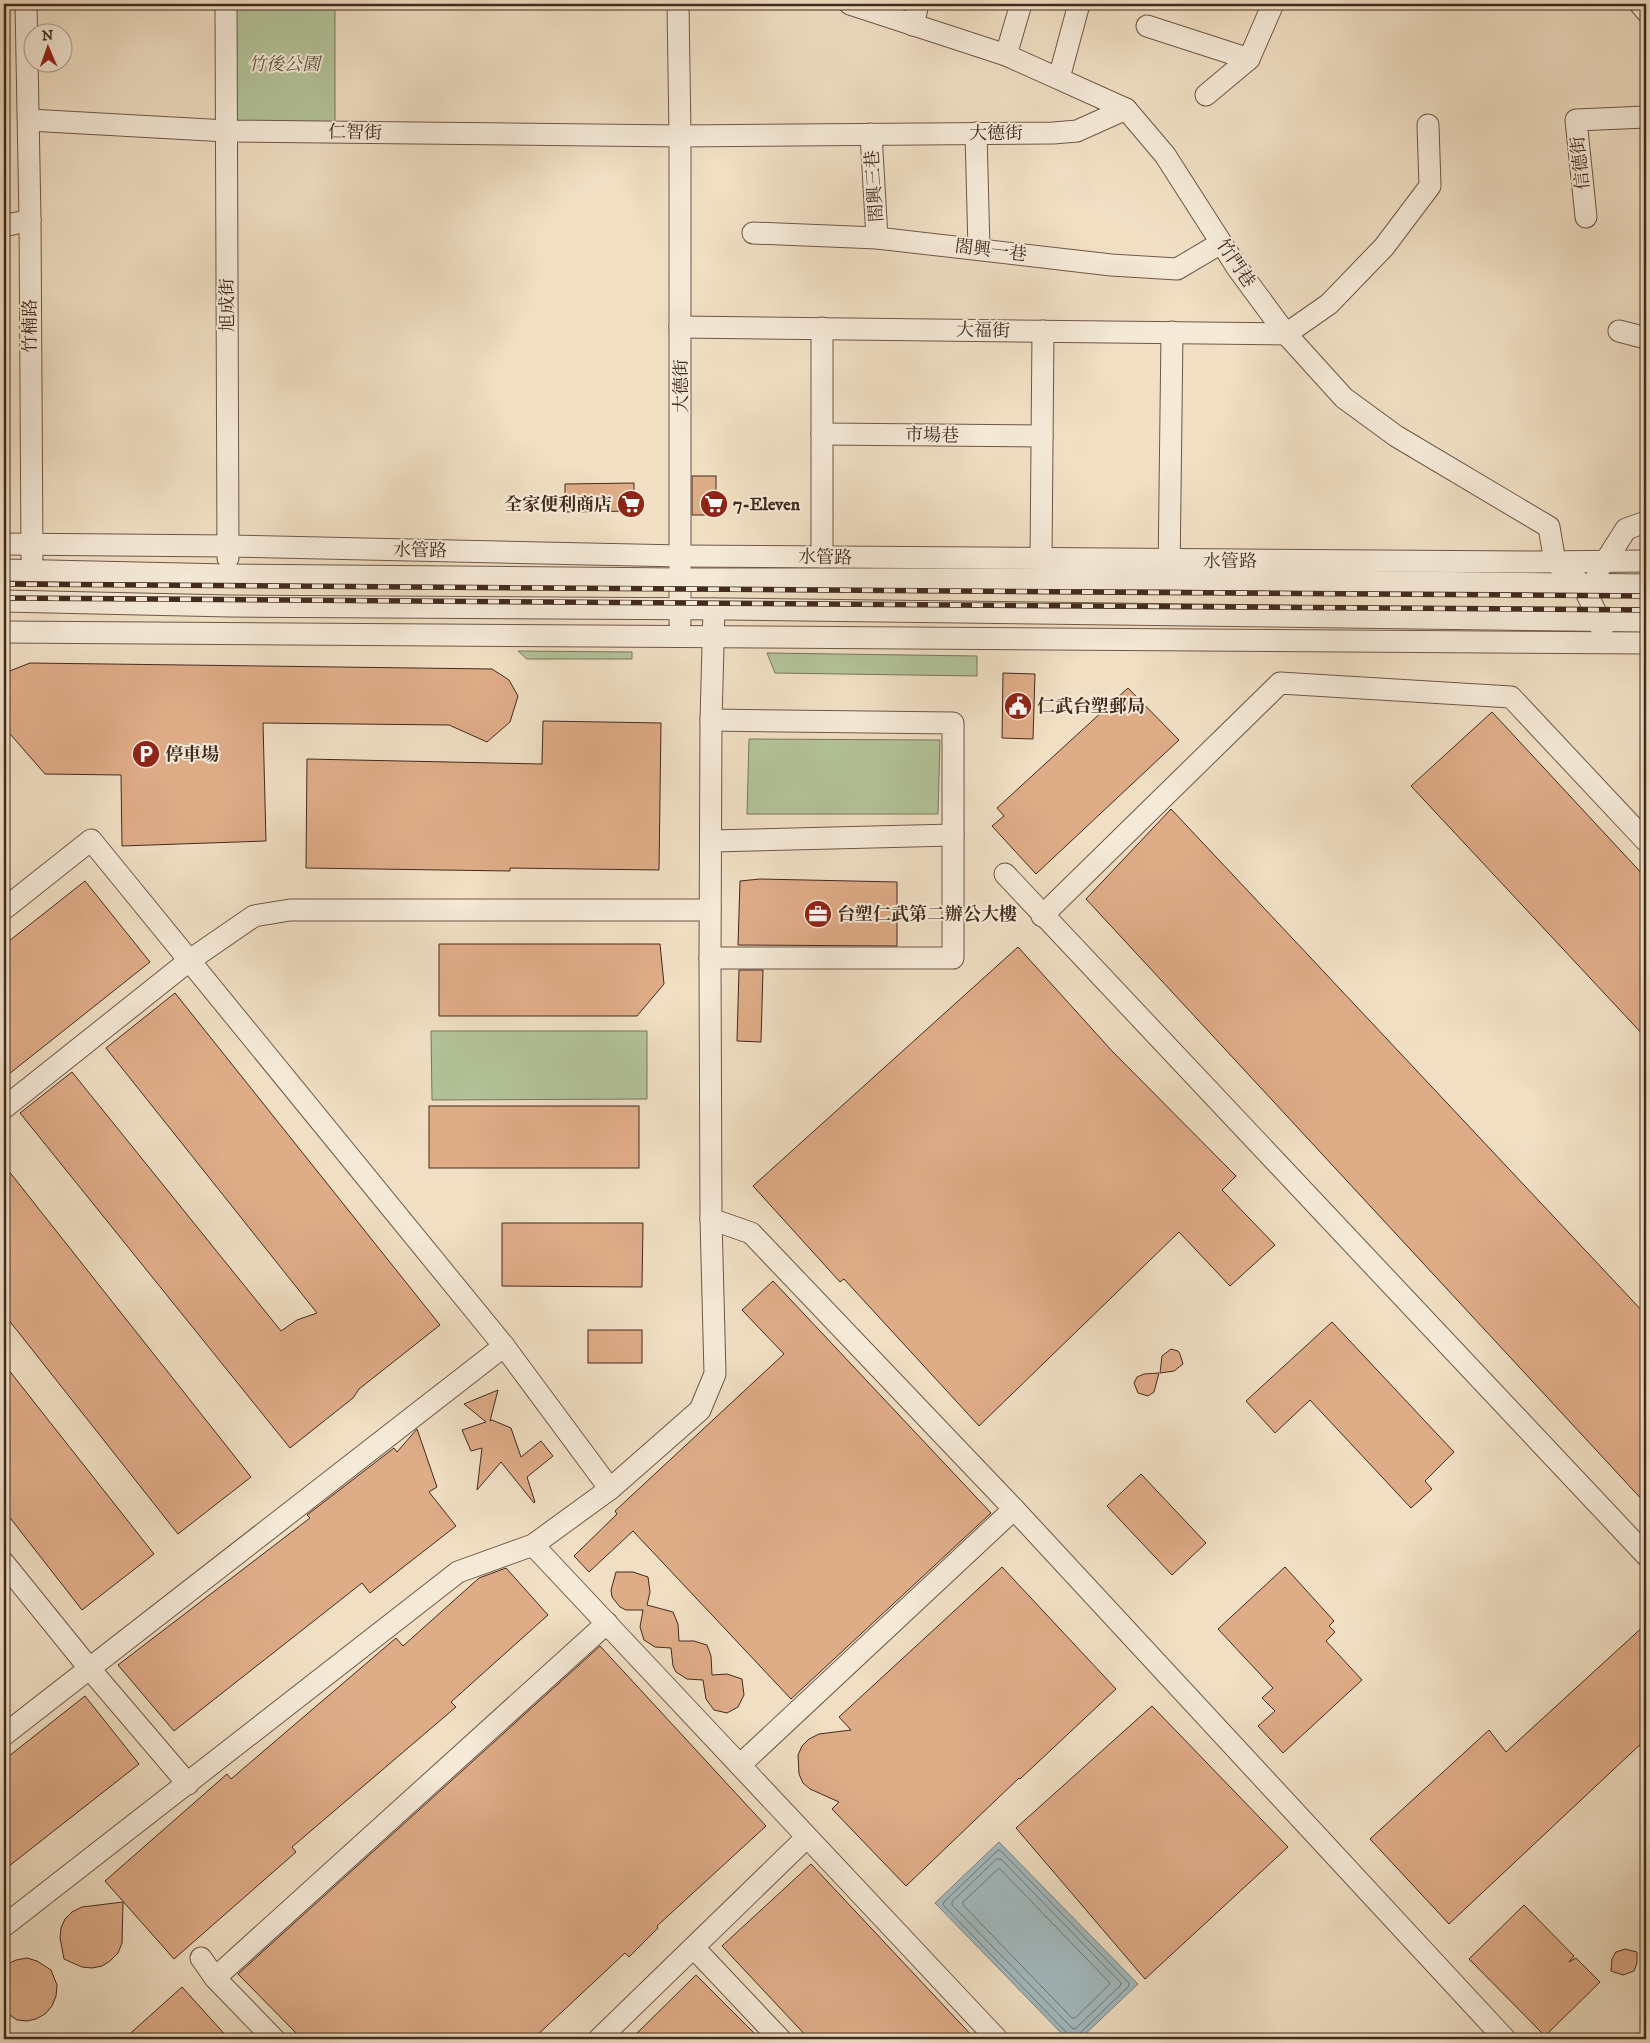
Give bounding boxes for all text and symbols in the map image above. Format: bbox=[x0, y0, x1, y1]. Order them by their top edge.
north arrow bbox=[22, 22, 72, 72]
text: N bbox=[42, 27, 54, 45]
park label: 竹後公園 bbox=[248, 54, 323, 76]
street label: 仁智街 bbox=[328, 122, 382, 144]
street label: 大德街 bbox=[969, 123, 1023, 145]
street label: 信德街 bbox=[1567, 135, 1595, 191]
street label: 閤興三巷 bbox=[862, 149, 888, 223]
street label: 竹門巷 bbox=[1211, 235, 1259, 292]
street label: 閤興一巷 bbox=[954, 236, 1028, 266]
street label: 旭成街 bbox=[217, 278, 239, 332]
street label: 竹楠路 bbox=[20, 299, 42, 353]
street label: 大福街 bbox=[956, 320, 1010, 342]
street label: 大德街 bbox=[671, 359, 693, 413]
street label: 市場巷 bbox=[905, 425, 959, 447]
supermarket icon: 全家便利商店 bbox=[616, 489, 646, 519]
supermarket icon: 7-Eleven bbox=[699, 489, 729, 519]
place label: 全家便利商店 bbox=[504, 494, 612, 516]
place label: 7-Eleven bbox=[733, 494, 801, 516]
street label: 水管路 bbox=[393, 540, 447, 562]
street label: 水管路 bbox=[798, 547, 852, 569]
street label: 水管路 bbox=[1203, 551, 1257, 573]
public building icon: 仁武台塑郵局 bbox=[1003, 691, 1033, 721]
place label: 仁武台塑郵局 bbox=[1037, 696, 1145, 718]
parking icon: 停車場 bbox=[131, 739, 161, 769]
place label: 停車場 bbox=[165, 744, 219, 766]
office icon: 台塑仁武第二辦公大樓 bbox=[803, 899, 833, 929]
place label: 台塑仁武第二辦公大樓 bbox=[837, 904, 1017, 926]

